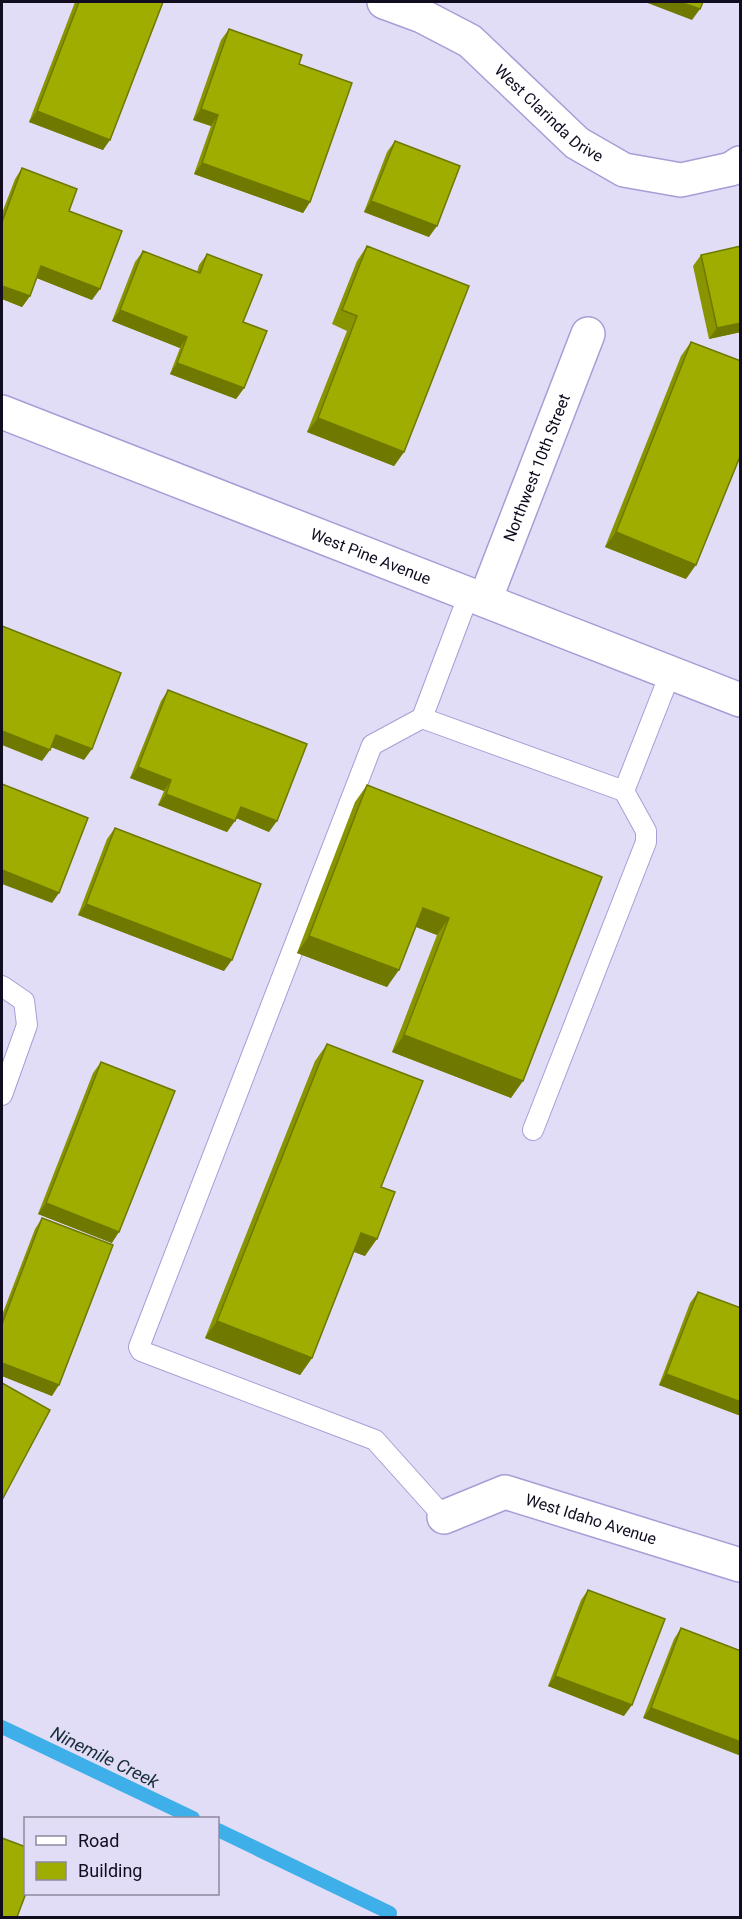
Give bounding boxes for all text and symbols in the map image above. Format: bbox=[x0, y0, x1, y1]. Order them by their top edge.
street label: West Clarinda Drive bbox=[491, 60, 607, 166]
street label: Northwest 10th Street bbox=[499, 391, 573, 544]
street label: West Pine Avenue bbox=[308, 524, 434, 588]
street label: West Idaho Avenue bbox=[523, 1489, 659, 1548]
water label: Ninemile Creek bbox=[48, 1722, 163, 1793]
legend bbox=[24, 1817, 219, 1895]
text: Road bbox=[78, 1830, 119, 1851]
text: Building bbox=[78, 1860, 142, 1881]

